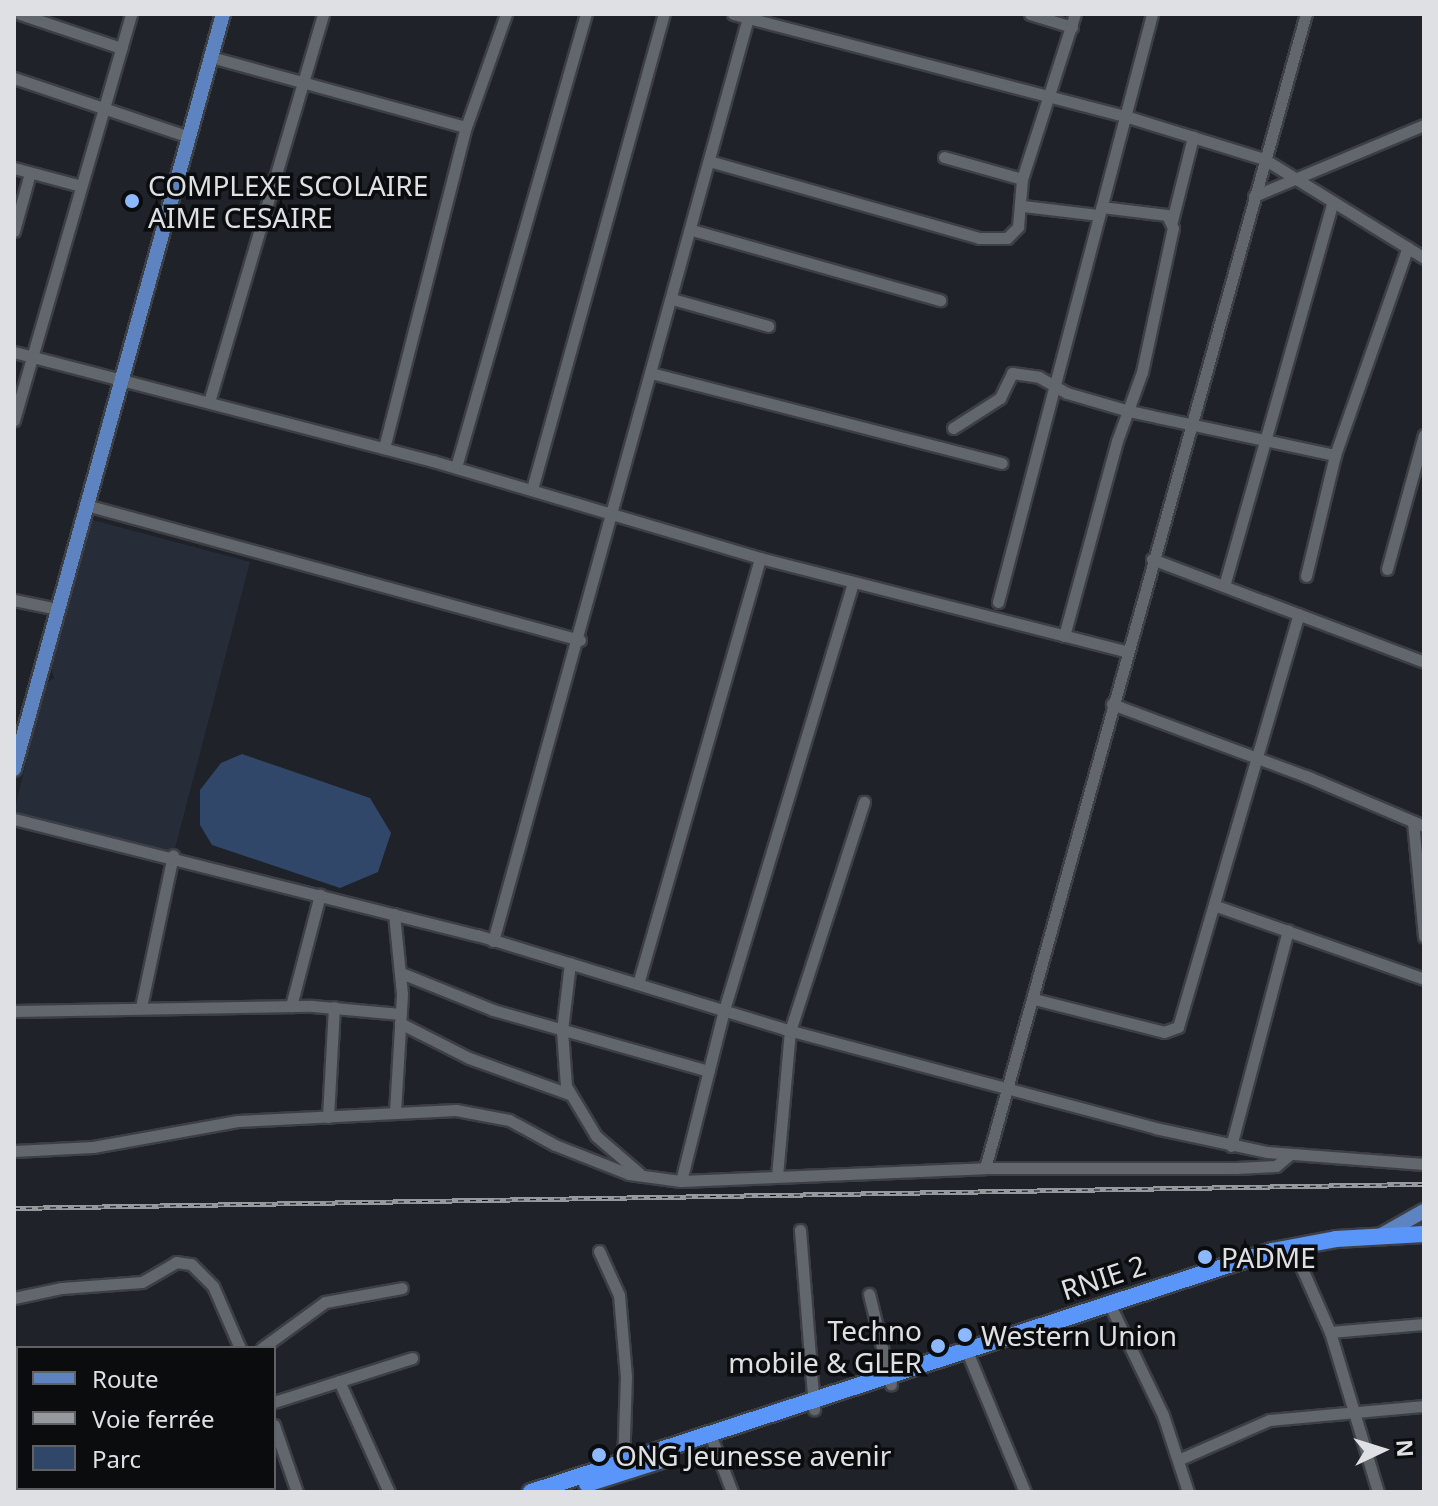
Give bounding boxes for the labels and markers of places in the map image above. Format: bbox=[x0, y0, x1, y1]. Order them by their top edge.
place label: COMPLEXE SCOLAIRE AIME CESAIRE bbox=[148, 168, 428, 234]
marker: COMPLEXE SCOLAIRE AIME CESAIRE bbox=[123, 192, 141, 210]
place label: PADME bbox=[1221, 1240, 1316, 1274]
marker: PADME bbox=[1196, 1248, 1214, 1266]
place label: Techno mobile & GLER bbox=[728, 1313, 922, 1379]
place label: Western Union bbox=[981, 1318, 1177, 1352]
marker: Western Union bbox=[956, 1326, 974, 1344]
marker: Techno mobile & GLER bbox=[929, 1337, 947, 1355]
place label: ONG Jeunesse avenir bbox=[615, 1438, 891, 1472]
marker: ONG Jeunesse avenir bbox=[590, 1446, 608, 1464]

